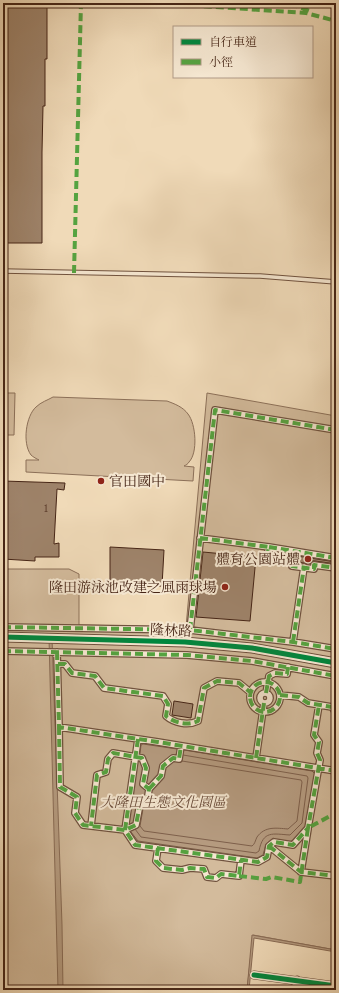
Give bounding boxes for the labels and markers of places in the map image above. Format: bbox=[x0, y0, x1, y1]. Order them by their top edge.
place label: 官田國中 bbox=[109, 472, 165, 490]
marker: 官田國中 bbox=[96, 476, 106, 486]
place label: 體育公園站體 bbox=[216, 550, 300, 568]
marker: 體育公園站體 bbox=[303, 554, 313, 564]
place label: 隆田游泳池改建之風雨球場 bbox=[49, 578, 217, 596]
marker: 隆田游泳池改建之風雨球場 bbox=[220, 582, 230, 592]

